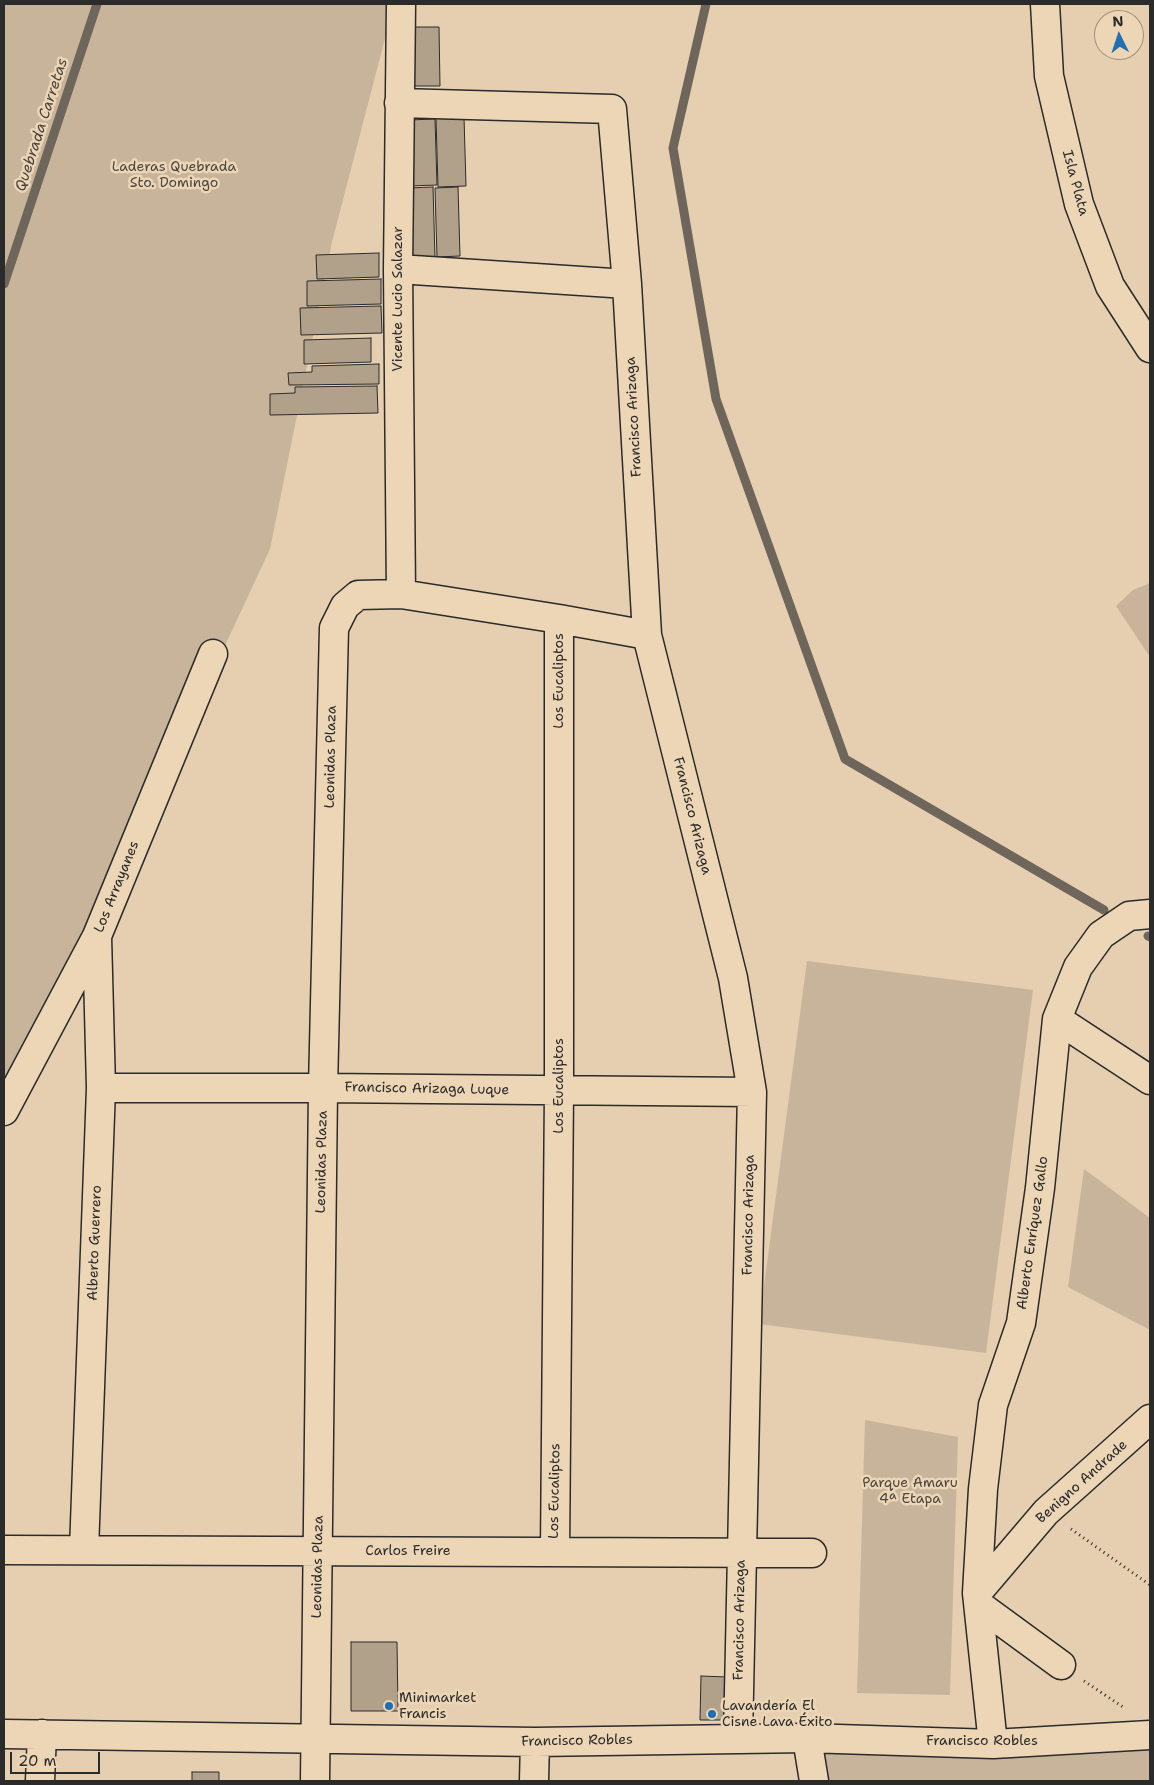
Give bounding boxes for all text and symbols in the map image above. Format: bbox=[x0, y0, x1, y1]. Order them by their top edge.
north arrow bbox=[1094, 10, 1144, 60]
text: N bbox=[1112, 12, 1124, 30]
water label: Quebrada Carretas bbox=[12, 56, 72, 194]
street label: Isla Plata bbox=[1058, 148, 1092, 218]
park label: Laderas Quebrada Sto. Domingo bbox=[112, 159, 236, 192]
street label: Vicente Lucio Salazar bbox=[390, 226, 406, 372]
street label: Francisco Arizaga bbox=[622, 356, 646, 478]
street label: Los Eucaliptos bbox=[551, 633, 567, 729]
street label: Leonidas Plaza bbox=[322, 705, 340, 809]
street label: Francisco Arizaga bbox=[669, 755, 715, 877]
street label: Los Arrayanes bbox=[91, 839, 143, 935]
street label: Los Eucaliptos bbox=[551, 1038, 567, 1134]
street label: Francisco Arizaga Luque bbox=[345, 1079, 509, 1099]
street label: Leonidas Plaza bbox=[313, 1110, 331, 1214]
street label: Francisco Arizaga bbox=[740, 1155, 758, 1275]
street label: Alberto Enríquez Gallo bbox=[1014, 1155, 1052, 1311]
street label: Alberto Guerrero bbox=[85, 1185, 105, 1301]
street label: Benigno Andrade bbox=[1033, 1437, 1131, 1527]
street label: Los Eucaliptos bbox=[546, 1443, 564, 1539]
park label: Parque Amaru 4ª Etapa bbox=[862, 1475, 958, 1508]
street label: Leonidas Plaza bbox=[309, 1515, 327, 1619]
street label: Carlos Freire bbox=[365, 1543, 451, 1559]
street label: Francisco Arizaga bbox=[731, 1560, 749, 1680]
place label: Minimarket Francis bbox=[399, 1690, 476, 1722]
place label: Lavandería El Cisne Lava Éxito bbox=[722, 1698, 832, 1730]
marker: Minimarket Francis bbox=[383, 1700, 395, 1712]
marker: Lavandería El Cisne Lava Éxito bbox=[706, 1708, 718, 1720]
street label: Francisco Robles bbox=[521, 1732, 633, 1750]
street label: Francisco Robles bbox=[926, 1733, 1038, 1749]
scale bar bbox=[12, 1742, 102, 1774]
text: 20 m bbox=[18, 1751, 57, 1771]

